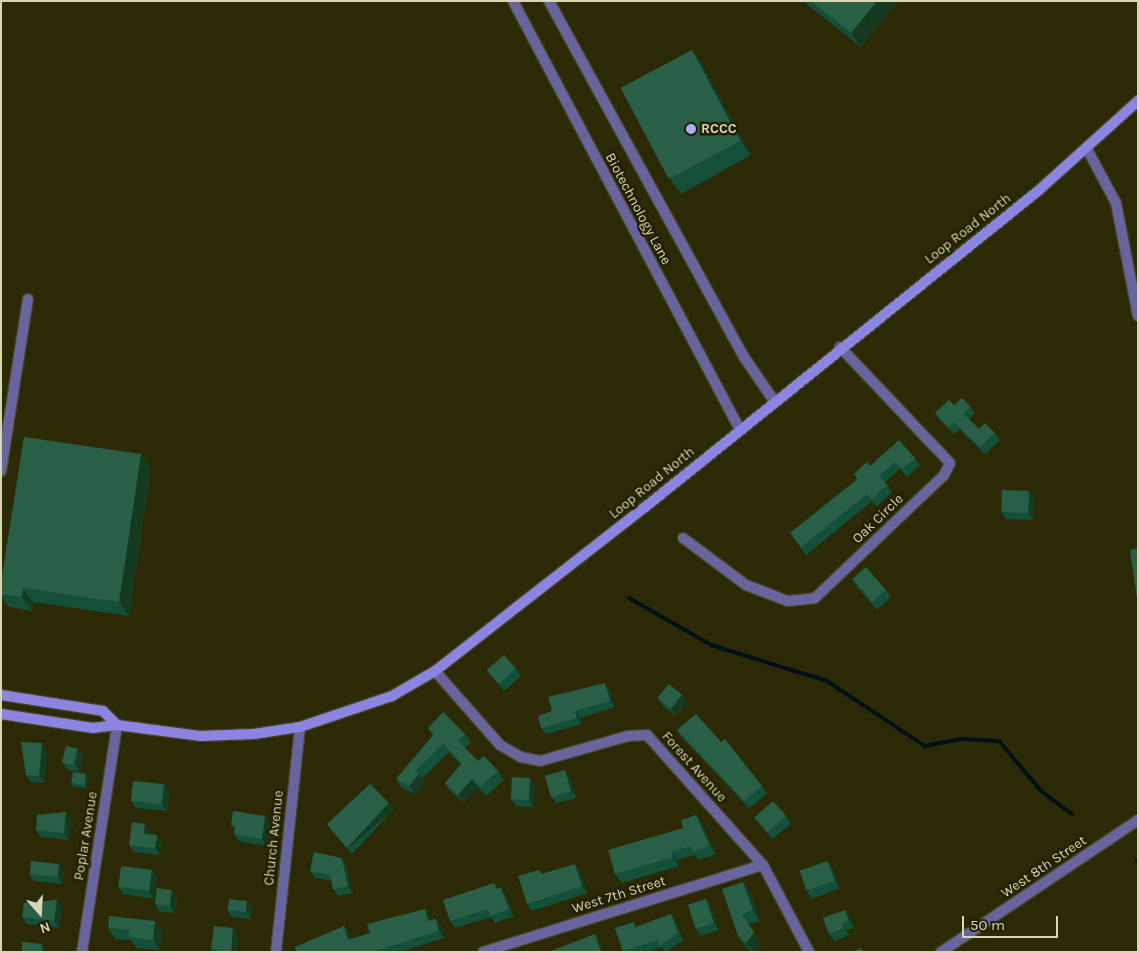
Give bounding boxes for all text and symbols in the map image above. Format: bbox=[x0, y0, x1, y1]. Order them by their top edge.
place label: RCCC bbox=[701, 121, 737, 137]
marker: RCCC bbox=[685, 123, 697, 135]
street label: Biotechnology Lane bbox=[601, 150, 675, 268]
street label: Loop Road North bbox=[921, 190, 1015, 268]
street label: Loop Road North bbox=[606, 443, 698, 523]
street label: Oak Circle bbox=[849, 491, 907, 547]
street label: Forest Avenue bbox=[658, 728, 730, 806]
street label: Poplar Avenue bbox=[71, 790, 101, 882]
street label: Church Avenue bbox=[261, 790, 287, 886]
street label: West 8th Street bbox=[998, 832, 1090, 902]
street label: West 7th Street bbox=[570, 873, 668, 917]
north arrow bbox=[15, 888, 65, 938]
scale bar bbox=[964, 906, 1060, 938]
text: 50 m bbox=[970, 916, 1005, 934]
text: N bbox=[38, 918, 53, 937]

